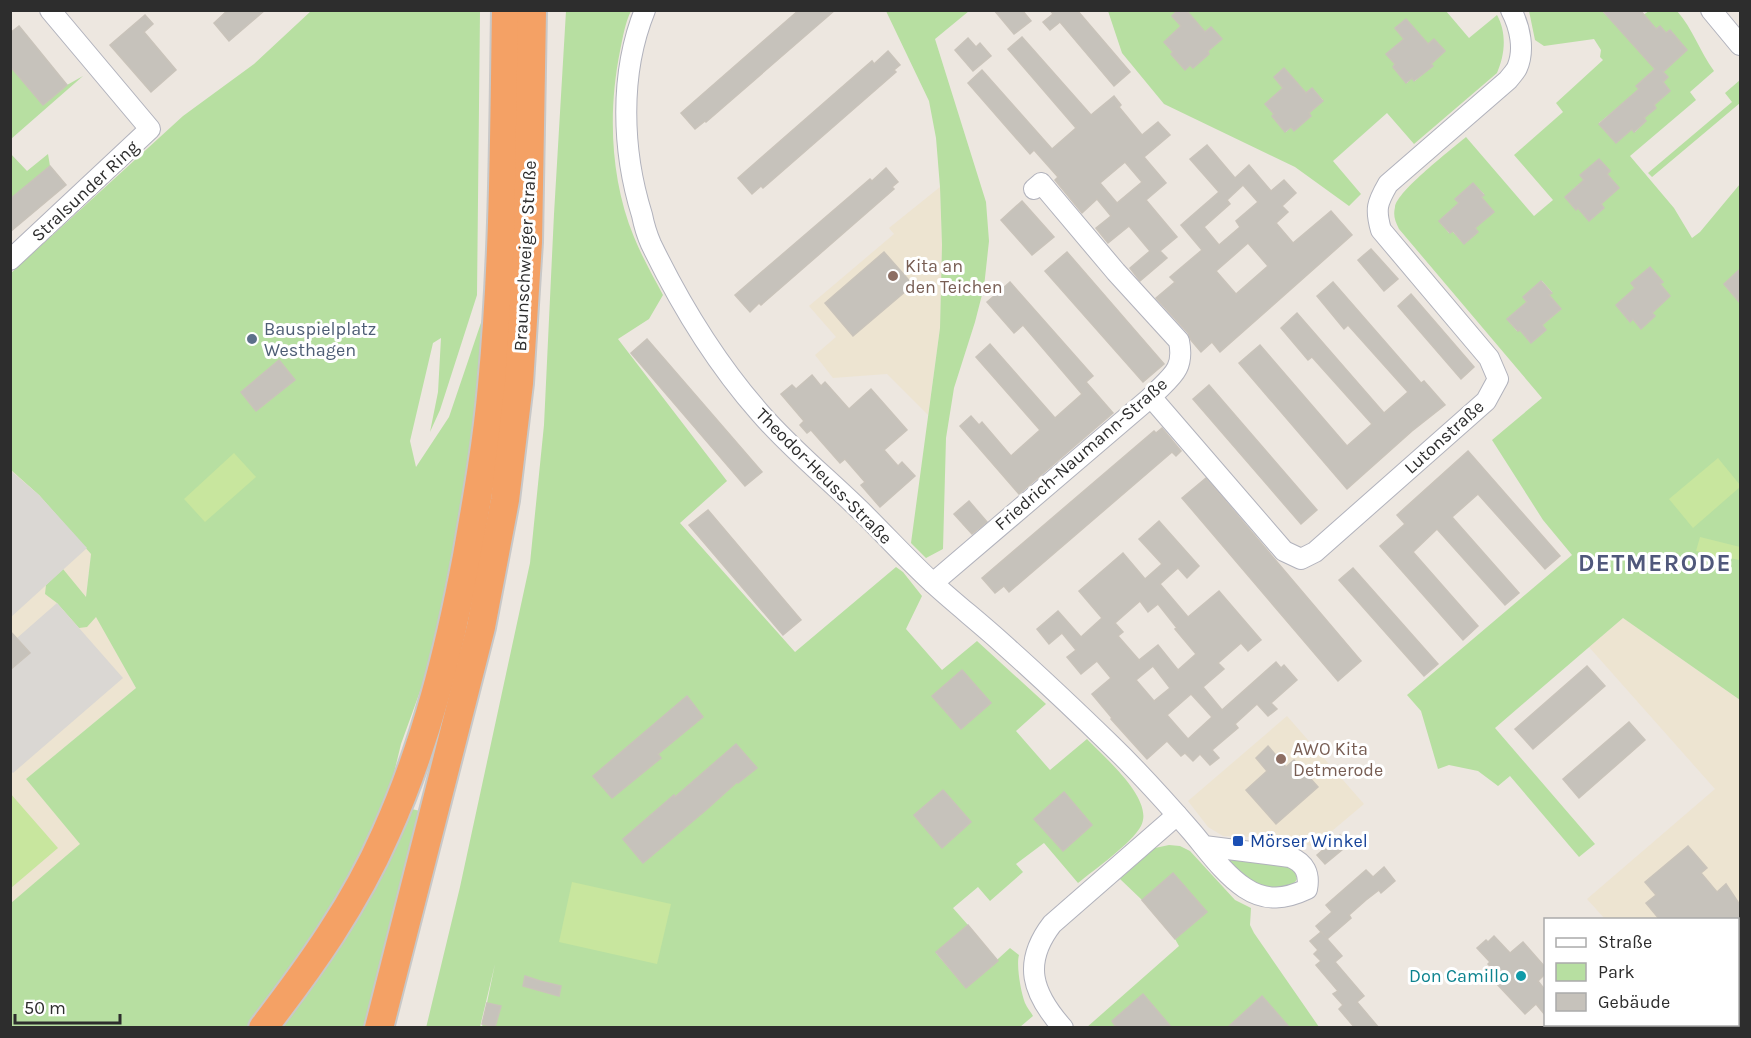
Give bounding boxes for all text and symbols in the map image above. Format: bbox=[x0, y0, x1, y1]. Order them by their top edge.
street label: Stralsunder Ring bbox=[27, 136, 143, 246]
street label: Braunschweiger Straße bbox=[509, 160, 541, 352]
place label: Kita an den Teichen bbox=[905, 255, 1003, 298]
marker: Kita an den Teichen bbox=[886, 269, 900, 283]
place label: Bauspielplatz Westhagen bbox=[264, 318, 376, 361]
marker: Bauspielplatz Westhagen bbox=[245, 332, 259, 346]
street label: Friedrich-Naumann-Straße bbox=[990, 373, 1172, 535]
street label: Lutonstraße bbox=[1400, 395, 1488, 479]
street label: Theodor-Heuss-Straße bbox=[751, 403, 897, 549]
district label: DETMERODE bbox=[1578, 549, 1732, 577]
place label: AWO Kita Detmerode bbox=[1293, 738, 1383, 781]
marker: AWO Kita Detmerode bbox=[1274, 752, 1288, 766]
place label: Mörser Winkel bbox=[1250, 830, 1368, 852]
marker: Mörser Winkel bbox=[1231, 834, 1245, 848]
legend bbox=[1544, 918, 1739, 1026]
text: Straße bbox=[1598, 931, 1652, 953]
text: Park bbox=[1598, 961, 1635, 983]
place label: Don Camillo bbox=[1409, 965, 1509, 987]
marker: Don Camillo bbox=[1514, 969, 1528, 983]
scale bar bbox=[15, 987, 120, 1025]
text: Gebäude bbox=[1598, 991, 1670, 1013]
text: 50 m bbox=[24, 997, 66, 1019]

